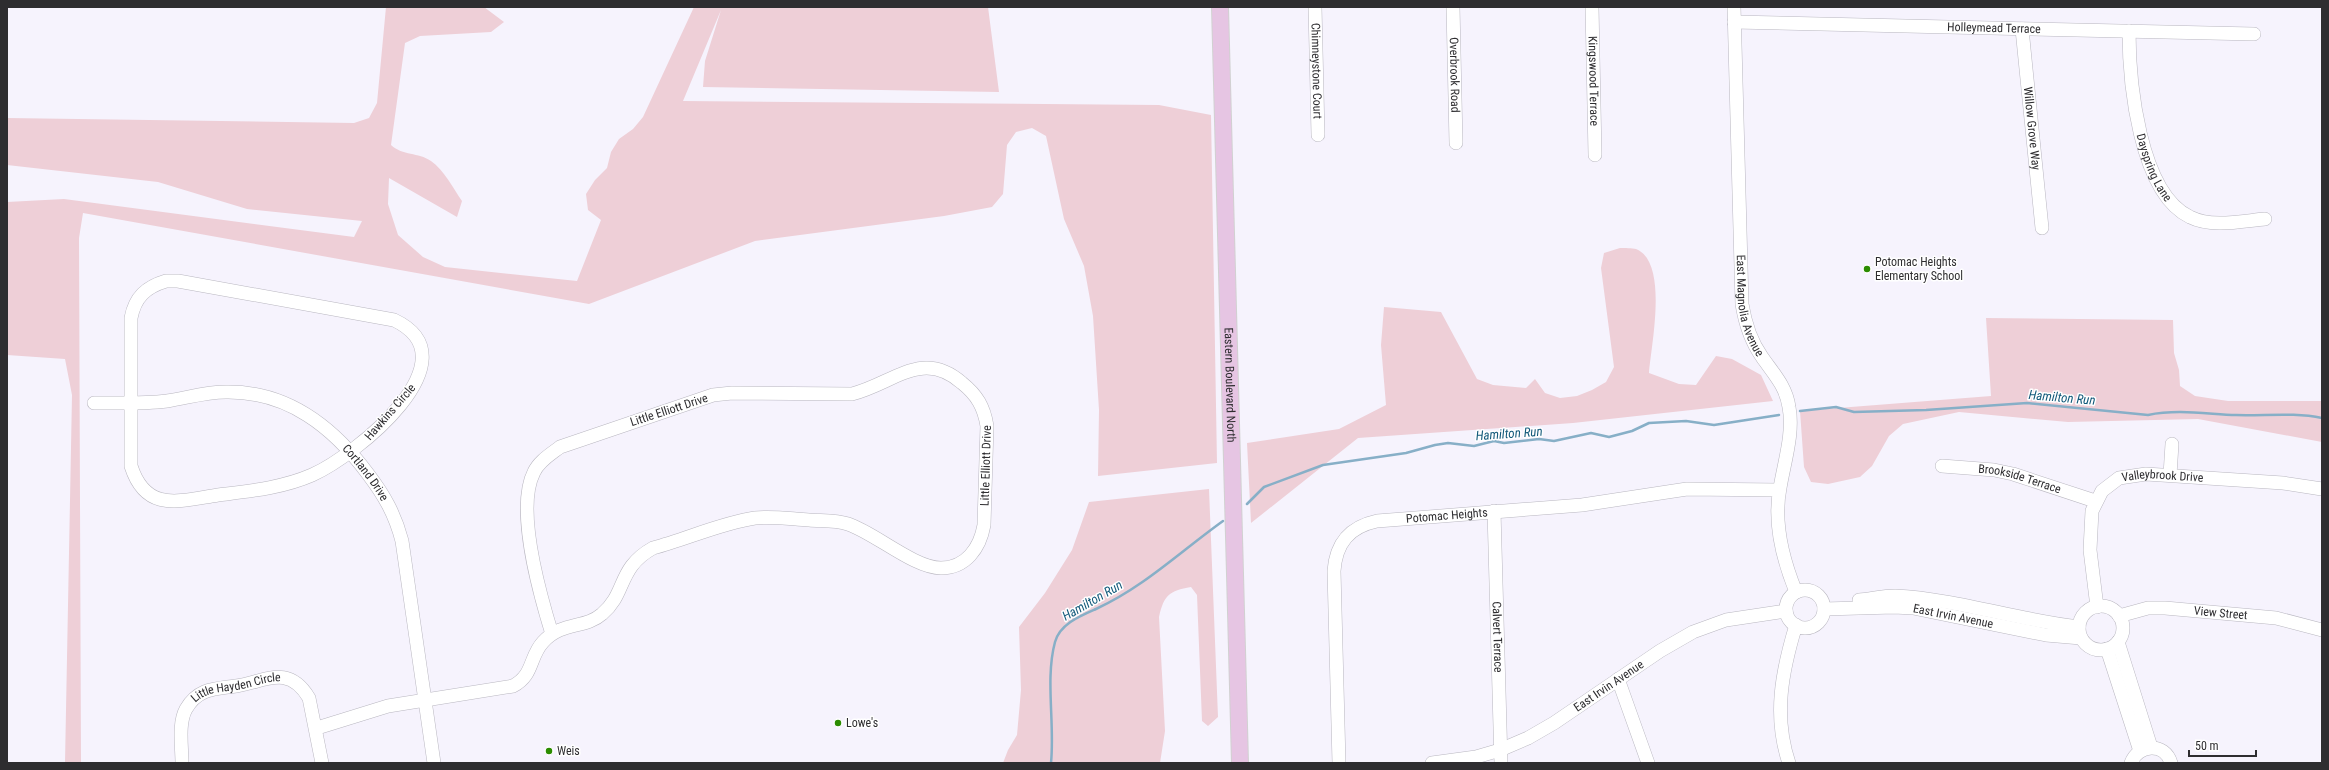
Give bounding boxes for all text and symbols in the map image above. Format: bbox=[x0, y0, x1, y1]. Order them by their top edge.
street label: Holleymead Terrace bbox=[1947, 20, 2041, 36]
street label: Chimneystone Court bbox=[1308, 23, 1325, 120]
street label: Kingswood Terrace bbox=[1586, 36, 1601, 127]
street label: Overbrook Road bbox=[1447, 37, 1462, 113]
street label: Willow Grove Way bbox=[2021, 86, 2043, 171]
street label: Dayspring Lane bbox=[2134, 132, 2175, 205]
street label: East Magnolia Avenue bbox=[1734, 254, 1767, 359]
place label: Potomac Heights Elementary School bbox=[1875, 255, 1963, 283]
marker: Potomac Heights Elementary School bbox=[1862, 264, 1872, 274]
street label: Eastern Boulevard North bbox=[1221, 327, 1239, 443]
street label: Hawkins Circle bbox=[362, 381, 419, 443]
water label: Hamilton Run bbox=[2028, 387, 2096, 408]
street label: Little Elliott Drive bbox=[628, 391, 710, 429]
water label: Hamilton Run bbox=[1475, 424, 1543, 443]
street label: Little Elliott Drive bbox=[978, 425, 994, 506]
street label: Cortland Drive bbox=[340, 441, 392, 504]
street label: Brookside Terrace bbox=[1978, 462, 2063, 496]
street label: Valleybrook Drive bbox=[2121, 467, 2204, 485]
street label: Potomac Heights bbox=[1405, 505, 1488, 526]
water label: Hamilton Run bbox=[1059, 577, 1125, 624]
street label: Calvert Terrace bbox=[1490, 601, 1505, 673]
street label: East Irvin Avenue bbox=[1912, 601, 1995, 631]
street label: View Street bbox=[2193, 604, 2249, 622]
street label: East Irvin Avenue bbox=[1571, 657, 1647, 715]
street label: Little Hayden Circle bbox=[188, 670, 281, 705]
place label: Lowe's bbox=[846, 716, 878, 730]
marker: Lowe's bbox=[833, 718, 843, 728]
scale bar bbox=[2189, 732, 2256, 758]
text: 50 m bbox=[2195, 739, 2219, 753]
place label: Weis bbox=[557, 744, 580, 758]
marker: Weis bbox=[544, 746, 554, 756]

